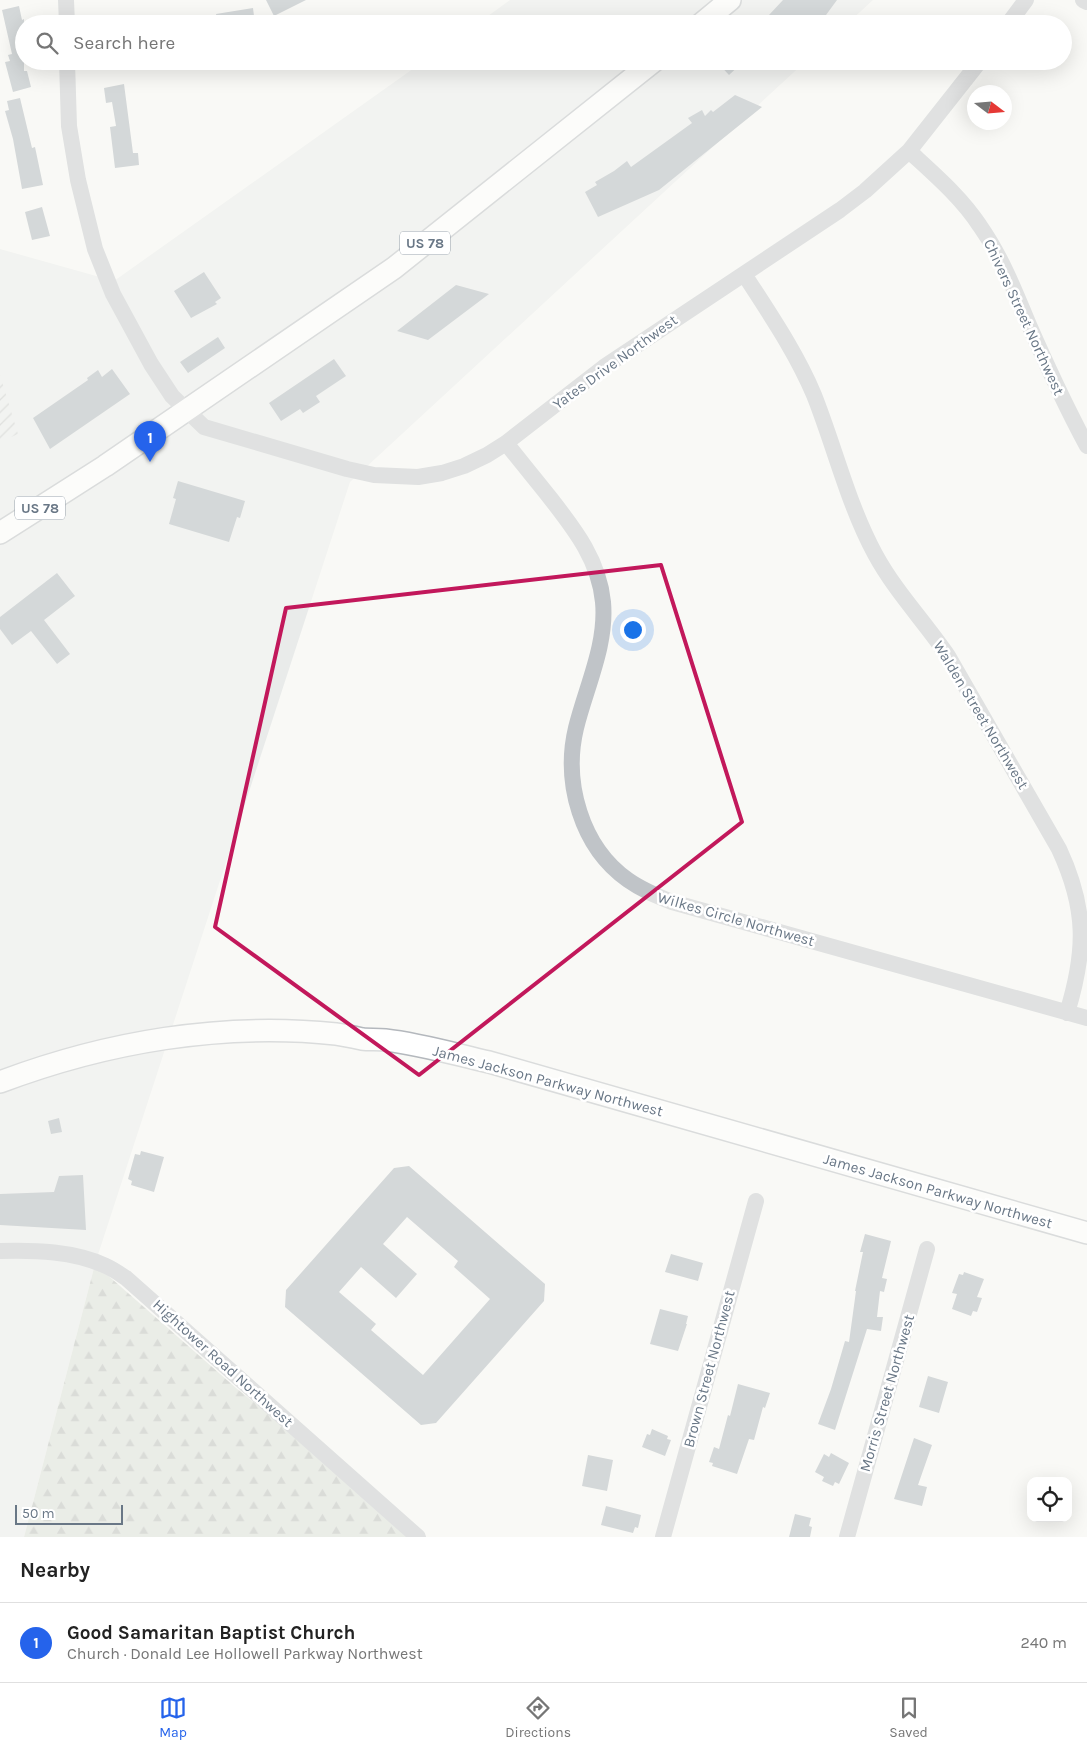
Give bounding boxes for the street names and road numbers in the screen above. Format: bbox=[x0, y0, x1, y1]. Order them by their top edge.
road number: US 78 bbox=[400, 232, 450, 254]
street label: Chivers Street Northwest bbox=[980, 236, 1068, 398]
street label: Yates Drive Northwest bbox=[549, 311, 681, 413]
road number: US 78 bbox=[15, 496, 65, 520]
street label: Walden Street Northwest bbox=[930, 638, 1033, 793]
street label: Wilkes Circle Northwest bbox=[655, 888, 817, 950]
street label: James Jackson Parkway Northwest bbox=[431, 1042, 665, 1121]
street label: James Jackson Parkway Northwest bbox=[821, 1150, 1055, 1232]
street label: Brown Street Northwest bbox=[679, 1288, 739, 1449]
street label: Hightower Road Northwest bbox=[149, 1295, 297, 1431]
street label: Morris Street Northwest bbox=[856, 1312, 918, 1474]

